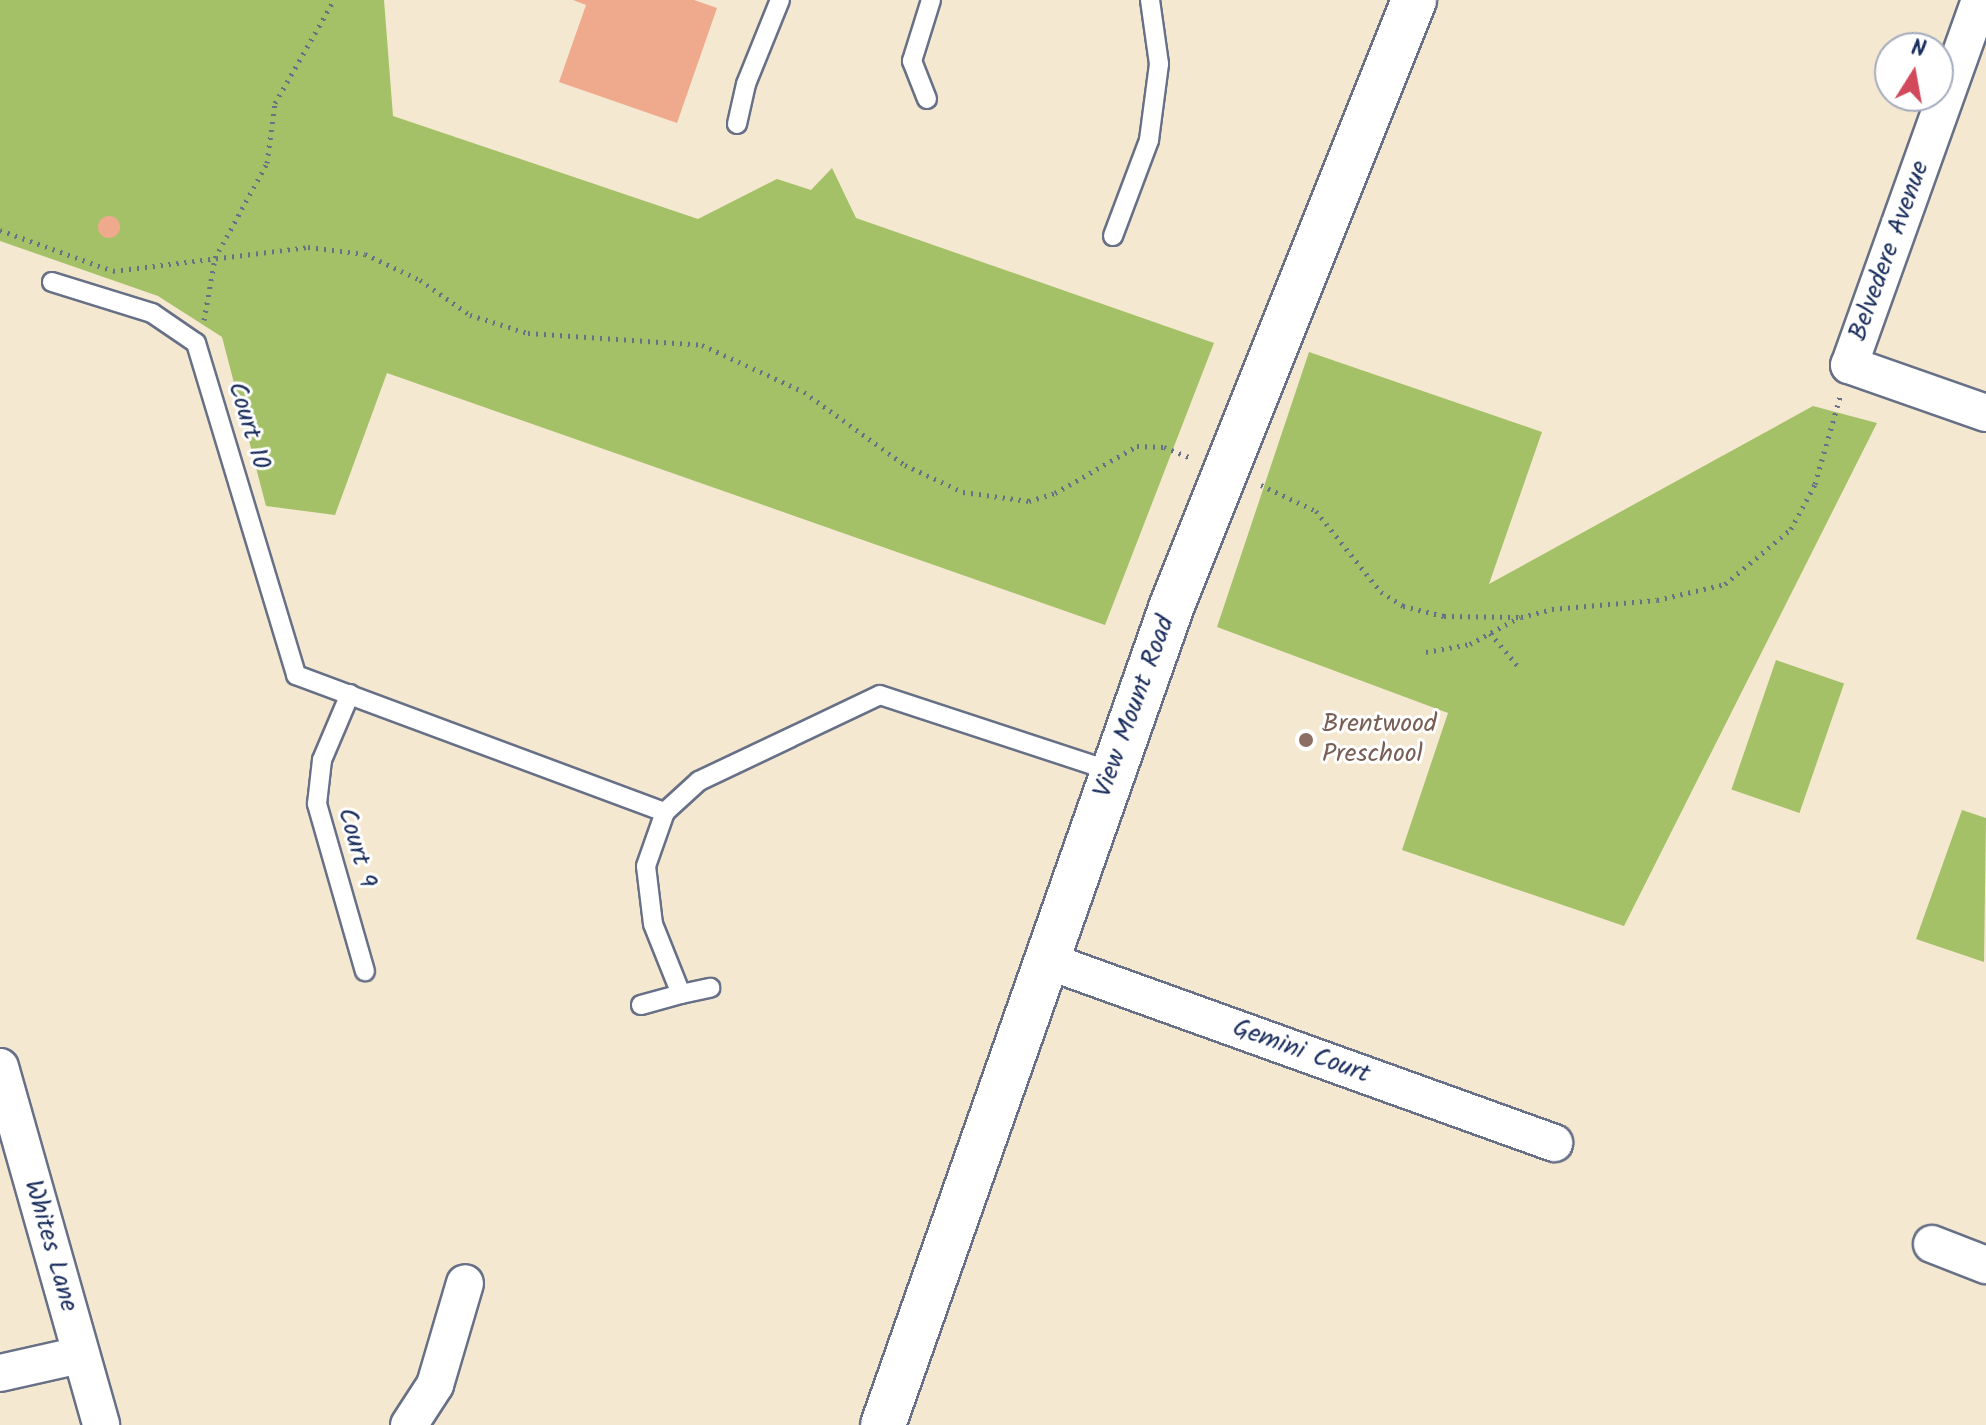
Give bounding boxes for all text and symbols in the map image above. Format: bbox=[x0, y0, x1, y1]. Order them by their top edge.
text: N bbox=[1908, 31, 1928, 68]
north arrow bbox=[1874, 32, 1954, 112]
street label: Belvedere Avenue bbox=[1843, 157, 1937, 345]
street label: Court 10 bbox=[220, 378, 276, 474]
street label: View Mount Road bbox=[1088, 612, 1182, 802]
place label: Brentwood Preschool bbox=[1322, 709, 1437, 770]
marker: Brentwood Preschool bbox=[1297, 731, 1315, 749]
street label: Court 9 bbox=[330, 804, 382, 892]
street label: Gemini Court bbox=[1228, 1013, 1374, 1091]
street label: Whites Lane bbox=[16, 1176, 84, 1316]

